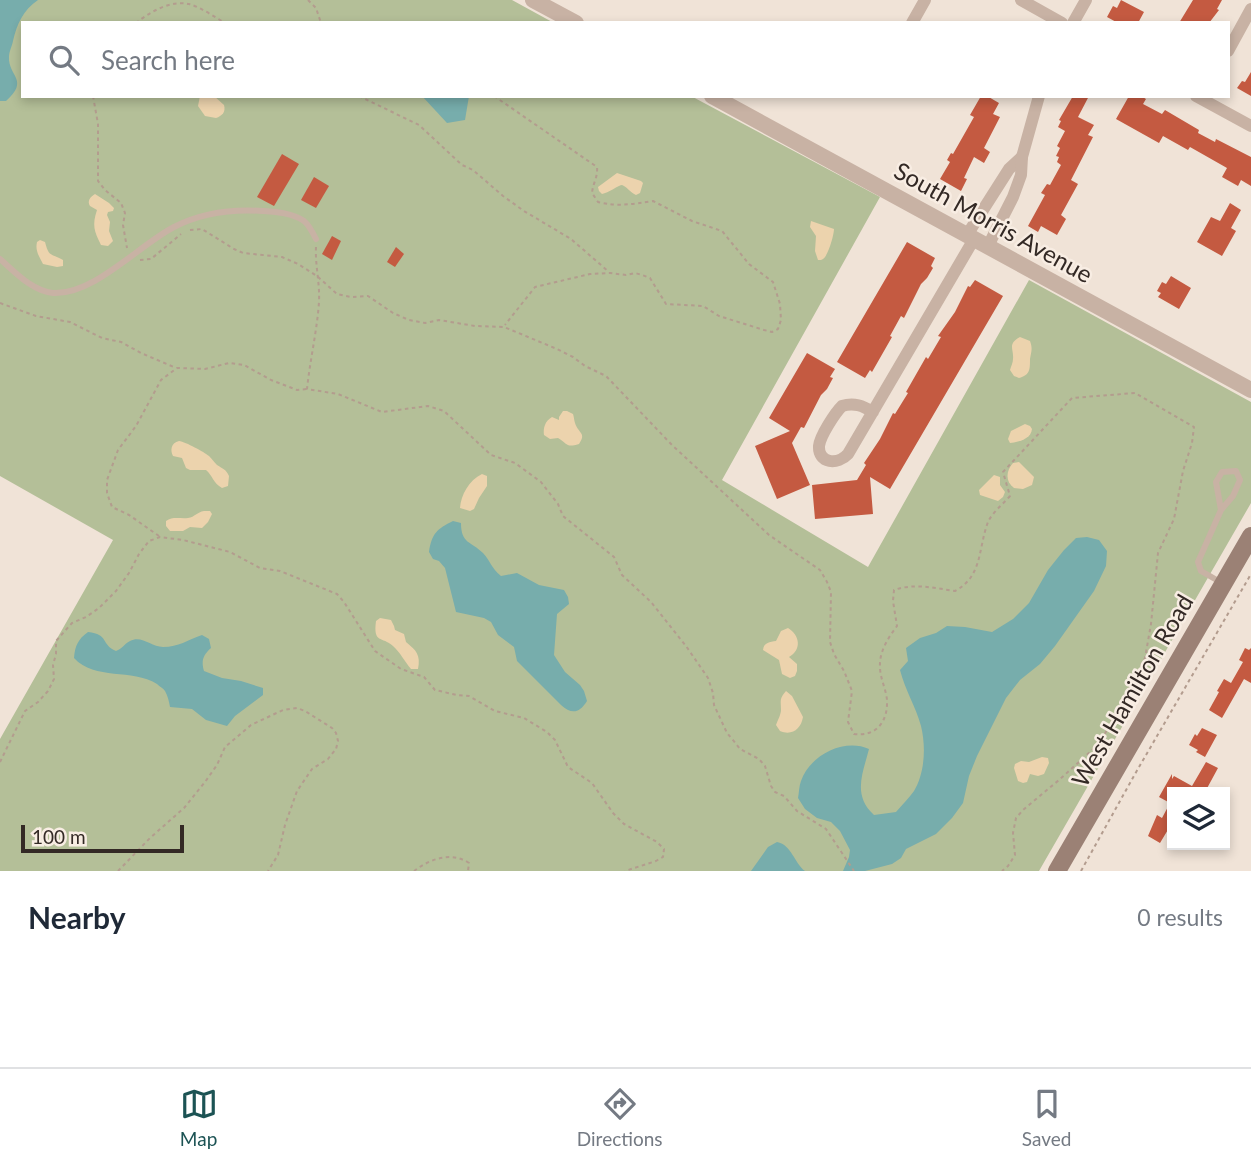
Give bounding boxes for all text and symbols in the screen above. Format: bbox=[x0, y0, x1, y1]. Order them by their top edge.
search box bbox=[21, 21, 1230, 98]
icon: search bbox=[45, 41, 83, 79]
text: Search here bbox=[101, 44, 235, 76]
street label: South Morris Avenue bbox=[890, 155, 1098, 288]
street label: West Hamilton Road bbox=[1065, 589, 1199, 792]
map controls bbox=[1167, 787, 1230, 850]
button: layers bbox=[1167, 787, 1230, 850]
scale bar bbox=[21, 822, 184, 854]
text: 100 m bbox=[32, 825, 86, 848]
text: Nearby bbox=[28, 899, 126, 935]
text: 0 results bbox=[1137, 903, 1223, 931]
tab: Map bbox=[180, 1085, 218, 1150]
tab: Directions bbox=[577, 1085, 663, 1150]
tab: Saved bbox=[1022, 1085, 1071, 1150]

